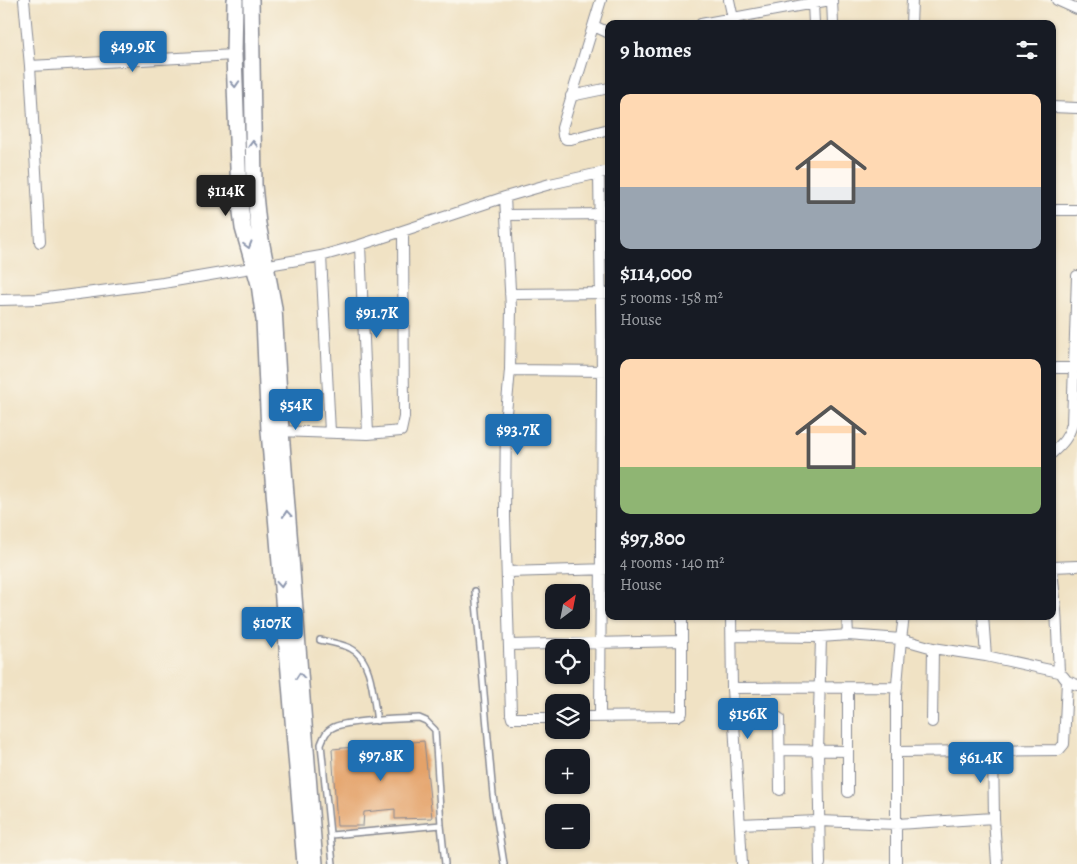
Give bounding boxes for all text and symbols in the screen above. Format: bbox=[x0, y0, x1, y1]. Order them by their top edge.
pin: $49.9K bbox=[92, 30, 174, 73]
text: $49.9K bbox=[111, 36, 155, 58]
text: 9 homes bbox=[620, 36, 691, 64]
icon: filters bbox=[1013, 36, 1041, 64]
one-way arrow bbox=[230, 80, 241, 88]
icon: home bbox=[786, 127, 876, 217]
one-way arrow bbox=[248, 139, 259, 147]
pin: $114K bbox=[191, 174, 261, 217]
text: $114K bbox=[208, 180, 244, 202]
one-way arrow bbox=[242, 241, 253, 250]
text: $114,000 bbox=[620, 259, 692, 287]
text: 5 rooms · 158 m² bbox=[620, 287, 723, 309]
pin: $91.7K bbox=[336, 296, 418, 339]
text: $91.7K bbox=[356, 302, 398, 324]
text: House bbox=[620, 309, 662, 331]
pin: $54K bbox=[266, 388, 326, 431]
icon: home bbox=[786, 392, 876, 482]
text: $54K bbox=[280, 394, 312, 416]
pin: $93.7K bbox=[477, 414, 559, 456]
text: $93.7K bbox=[496, 419, 540, 441]
one-way arrow bbox=[282, 510, 293, 518]
text: $97,800 bbox=[620, 524, 685, 552]
text: 4 rooms · 140 m² bbox=[620, 552, 725, 574]
text: House bbox=[620, 574, 662, 596]
one-way arrow bbox=[276, 581, 287, 589]
north arrow bbox=[545, 584, 590, 629]
map controls bbox=[545, 584, 590, 849]
pin: $107K bbox=[237, 606, 307, 649]
text: $107K bbox=[253, 612, 291, 634]
button: locate bbox=[545, 639, 590, 684]
one-way arrow bbox=[295, 672, 306, 680]
button: layers bbox=[545, 694, 590, 739]
pin: $156K bbox=[713, 698, 783, 740]
text: $156K bbox=[729, 703, 767, 725]
pin: $97.8K bbox=[340, 740, 422, 782]
pin: $61.4K bbox=[940, 742, 1022, 784]
text: $97.8K bbox=[359, 745, 403, 767]
text: $61.4K bbox=[959, 747, 1003, 769]
button: + bbox=[545, 749, 590, 794]
button: − bbox=[545, 804, 590, 849]

